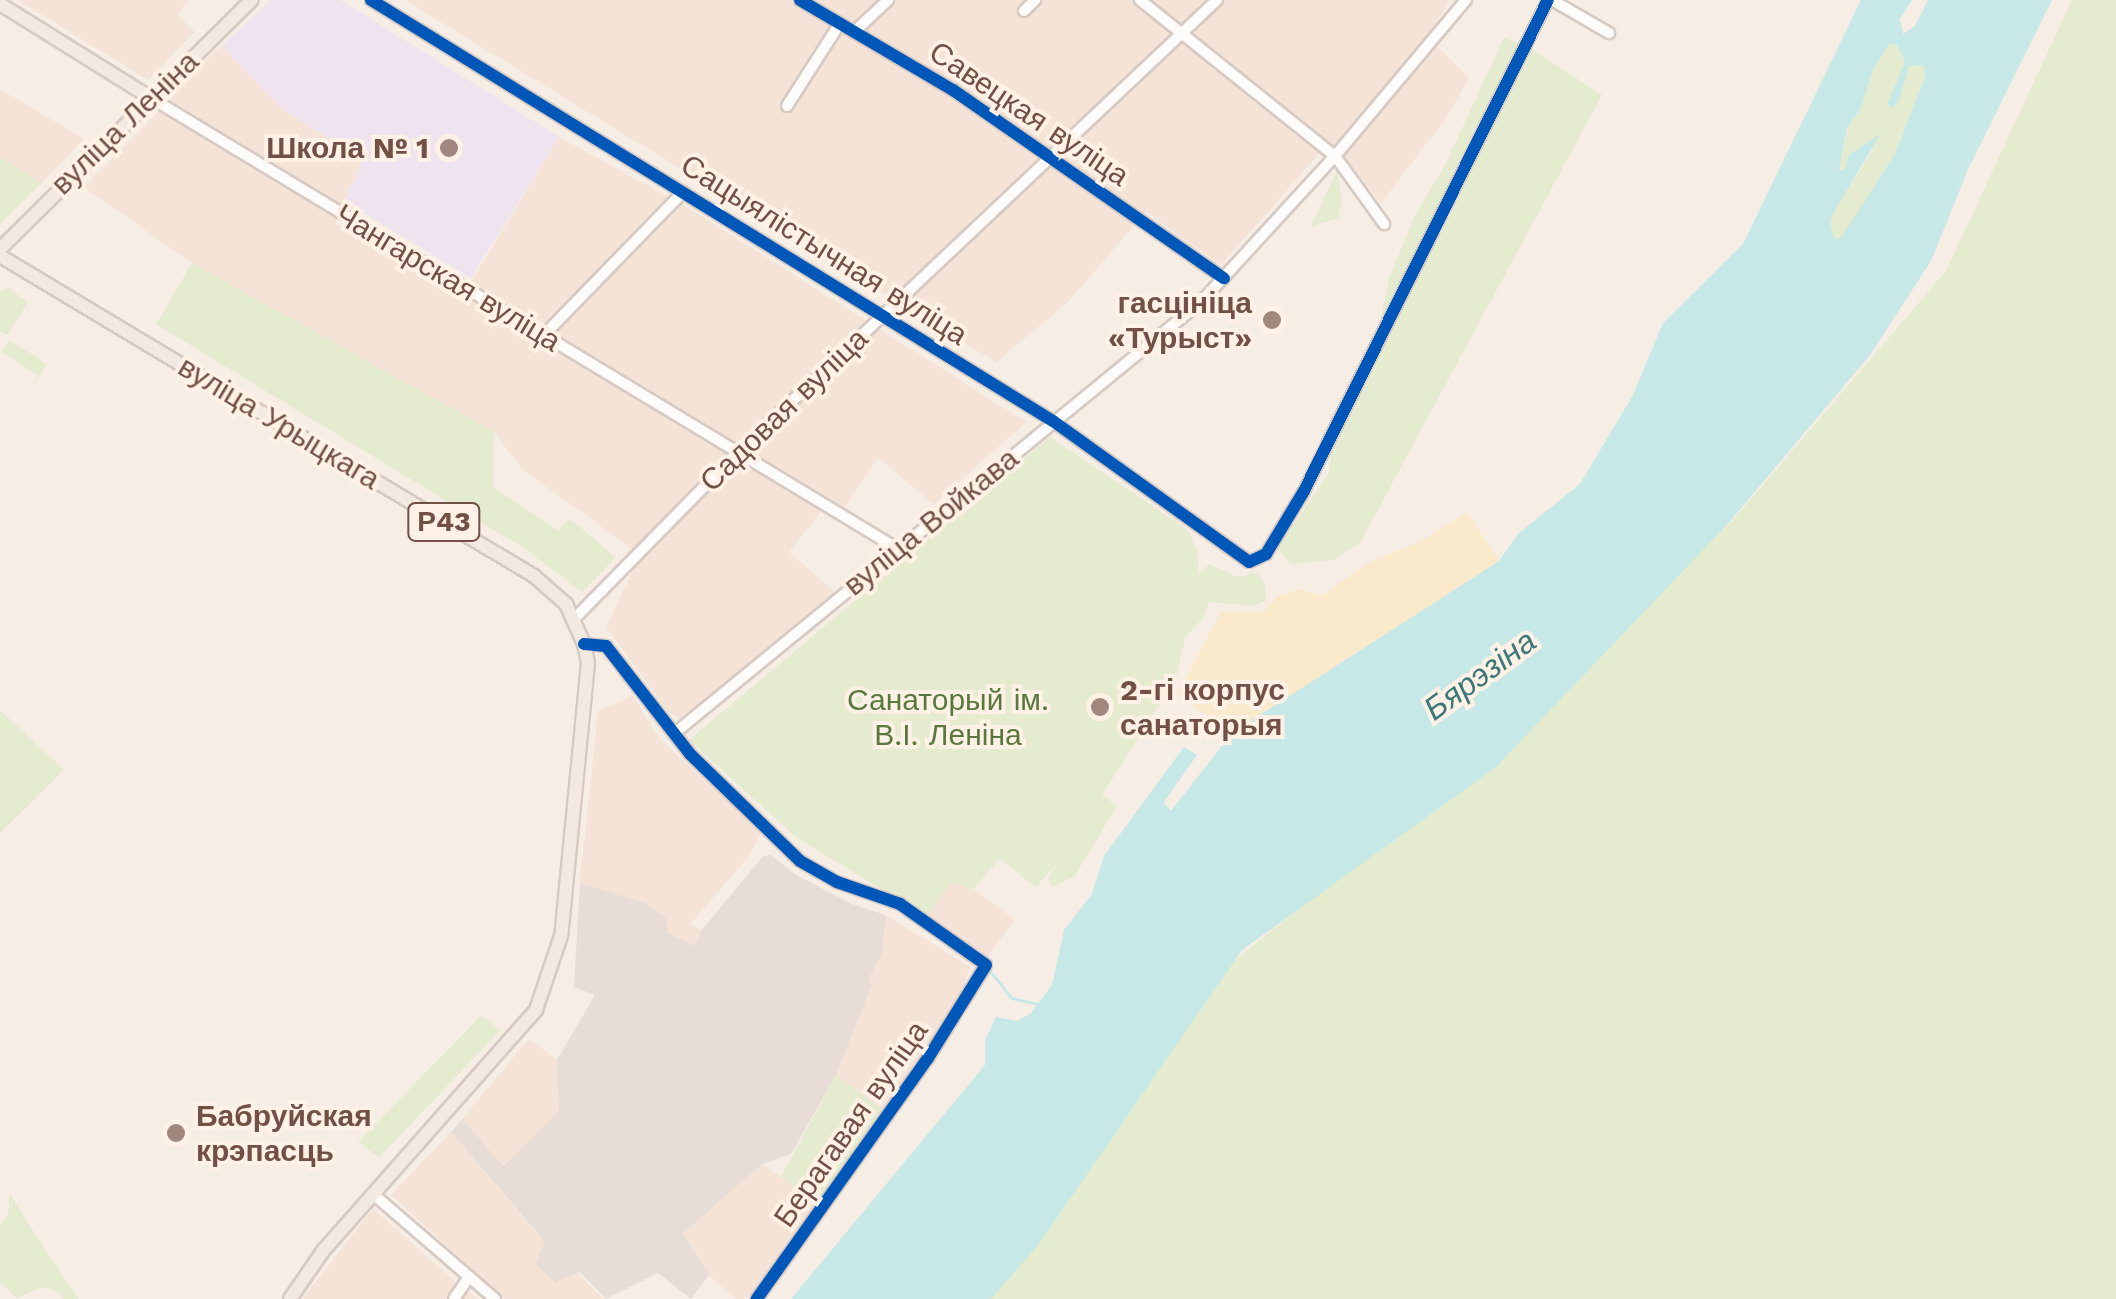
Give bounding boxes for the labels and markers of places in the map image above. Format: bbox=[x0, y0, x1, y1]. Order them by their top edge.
place label: Школа № 1 bbox=[266, 130, 429, 166]
marker: Школа № 1 bbox=[438, 137, 460, 159]
place label: гасцініца «Турыст» bbox=[1108, 285, 1252, 356]
marker: гасцініца «Турыст» bbox=[1261, 309, 1283, 331]
place label: 2-гі корпус санаторыя bbox=[1120, 672, 1285, 742]
marker: 2-гі корпус санаторыя bbox=[1089, 696, 1111, 718]
place label: Бабруйская крэпасць bbox=[196, 1098, 372, 1168]
marker: Бабруйская крэпасць bbox=[165, 1122, 187, 1144]

